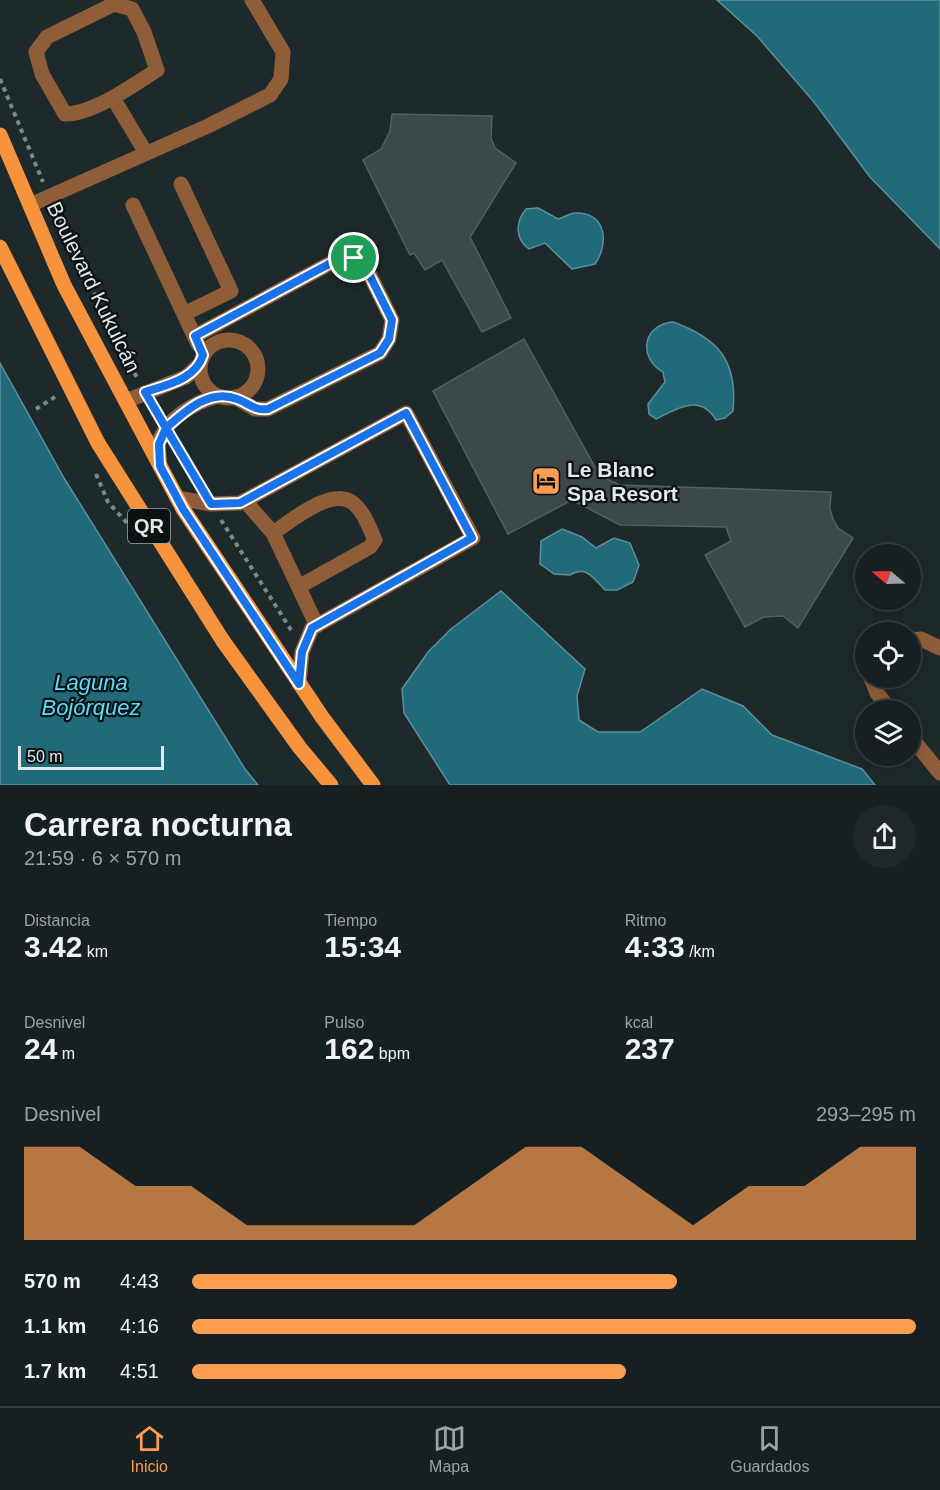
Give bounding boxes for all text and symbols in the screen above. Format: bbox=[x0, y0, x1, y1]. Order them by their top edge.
street label: Boulevard Kukulcán bbox=[43, 198, 145, 376]
pin bbox=[328, 232, 379, 283]
icon: arrive bbox=[337, 241, 370, 274]
place label: Le Blanc Spa Resort bbox=[567, 458, 678, 505]
hotel icon: Le Blanc Spa Resort bbox=[530, 465, 562, 497]
road number: QR bbox=[128, 509, 170, 543]
north arrow bbox=[855, 544, 921, 610]
map controls bbox=[855, 544, 921, 766]
button: locate bbox=[855, 622, 921, 688]
water label: Laguna Bojórquez bbox=[41, 670, 141, 720]
button: layers bbox=[855, 700, 921, 766]
scale bar bbox=[18, 743, 164, 770]
text: 50 m bbox=[27, 748, 63, 765]
button: share bbox=[853, 805, 916, 868]
text: Carrera nocturna bbox=[24, 806, 292, 843]
text: 21:59 · 6 × 570 m bbox=[24, 847, 181, 869]
text: Distancia bbox=[24, 912, 90, 929]
text: Tiempo bbox=[324, 912, 377, 929]
text: Ritmo bbox=[625, 912, 666, 929]
text: 3.42 bbox=[24, 930, 82, 963]
text: 15:34 bbox=[324, 930, 401, 963]
text: 4:33 bbox=[625, 930, 685, 963]
text: km bbox=[82, 943, 108, 960]
text: /km bbox=[685, 943, 715, 960]
text: Desnivel bbox=[24, 1014, 85, 1031]
text: Pulso bbox=[324, 1014, 364, 1031]
text: kcal bbox=[625, 1014, 653, 1031]
text: 24 bbox=[24, 1032, 57, 1065]
text: 162 bbox=[324, 1032, 374, 1065]
text: 237 bbox=[625, 1032, 675, 1065]
text: m bbox=[57, 1045, 75, 1062]
text: bpm bbox=[374, 1045, 410, 1062]
text: Desnivel bbox=[24, 1103, 101, 1125]
text: 293–295 m bbox=[816, 1103, 916, 1125]
text: 570 m bbox=[24, 1270, 81, 1292]
text: 4:43 bbox=[120, 1270, 159, 1292]
text: 1.1 km bbox=[24, 1315, 86, 1337]
text: 4:16 bbox=[120, 1315, 159, 1337]
text: 1.7 km bbox=[24, 1360, 86, 1382]
text: 4:51 bbox=[120, 1360, 159, 1382]
tab: Inicio bbox=[131, 1422, 168, 1476]
tab: Mapa bbox=[429, 1422, 469, 1476]
tab: Guardados bbox=[730, 1422, 809, 1476]

